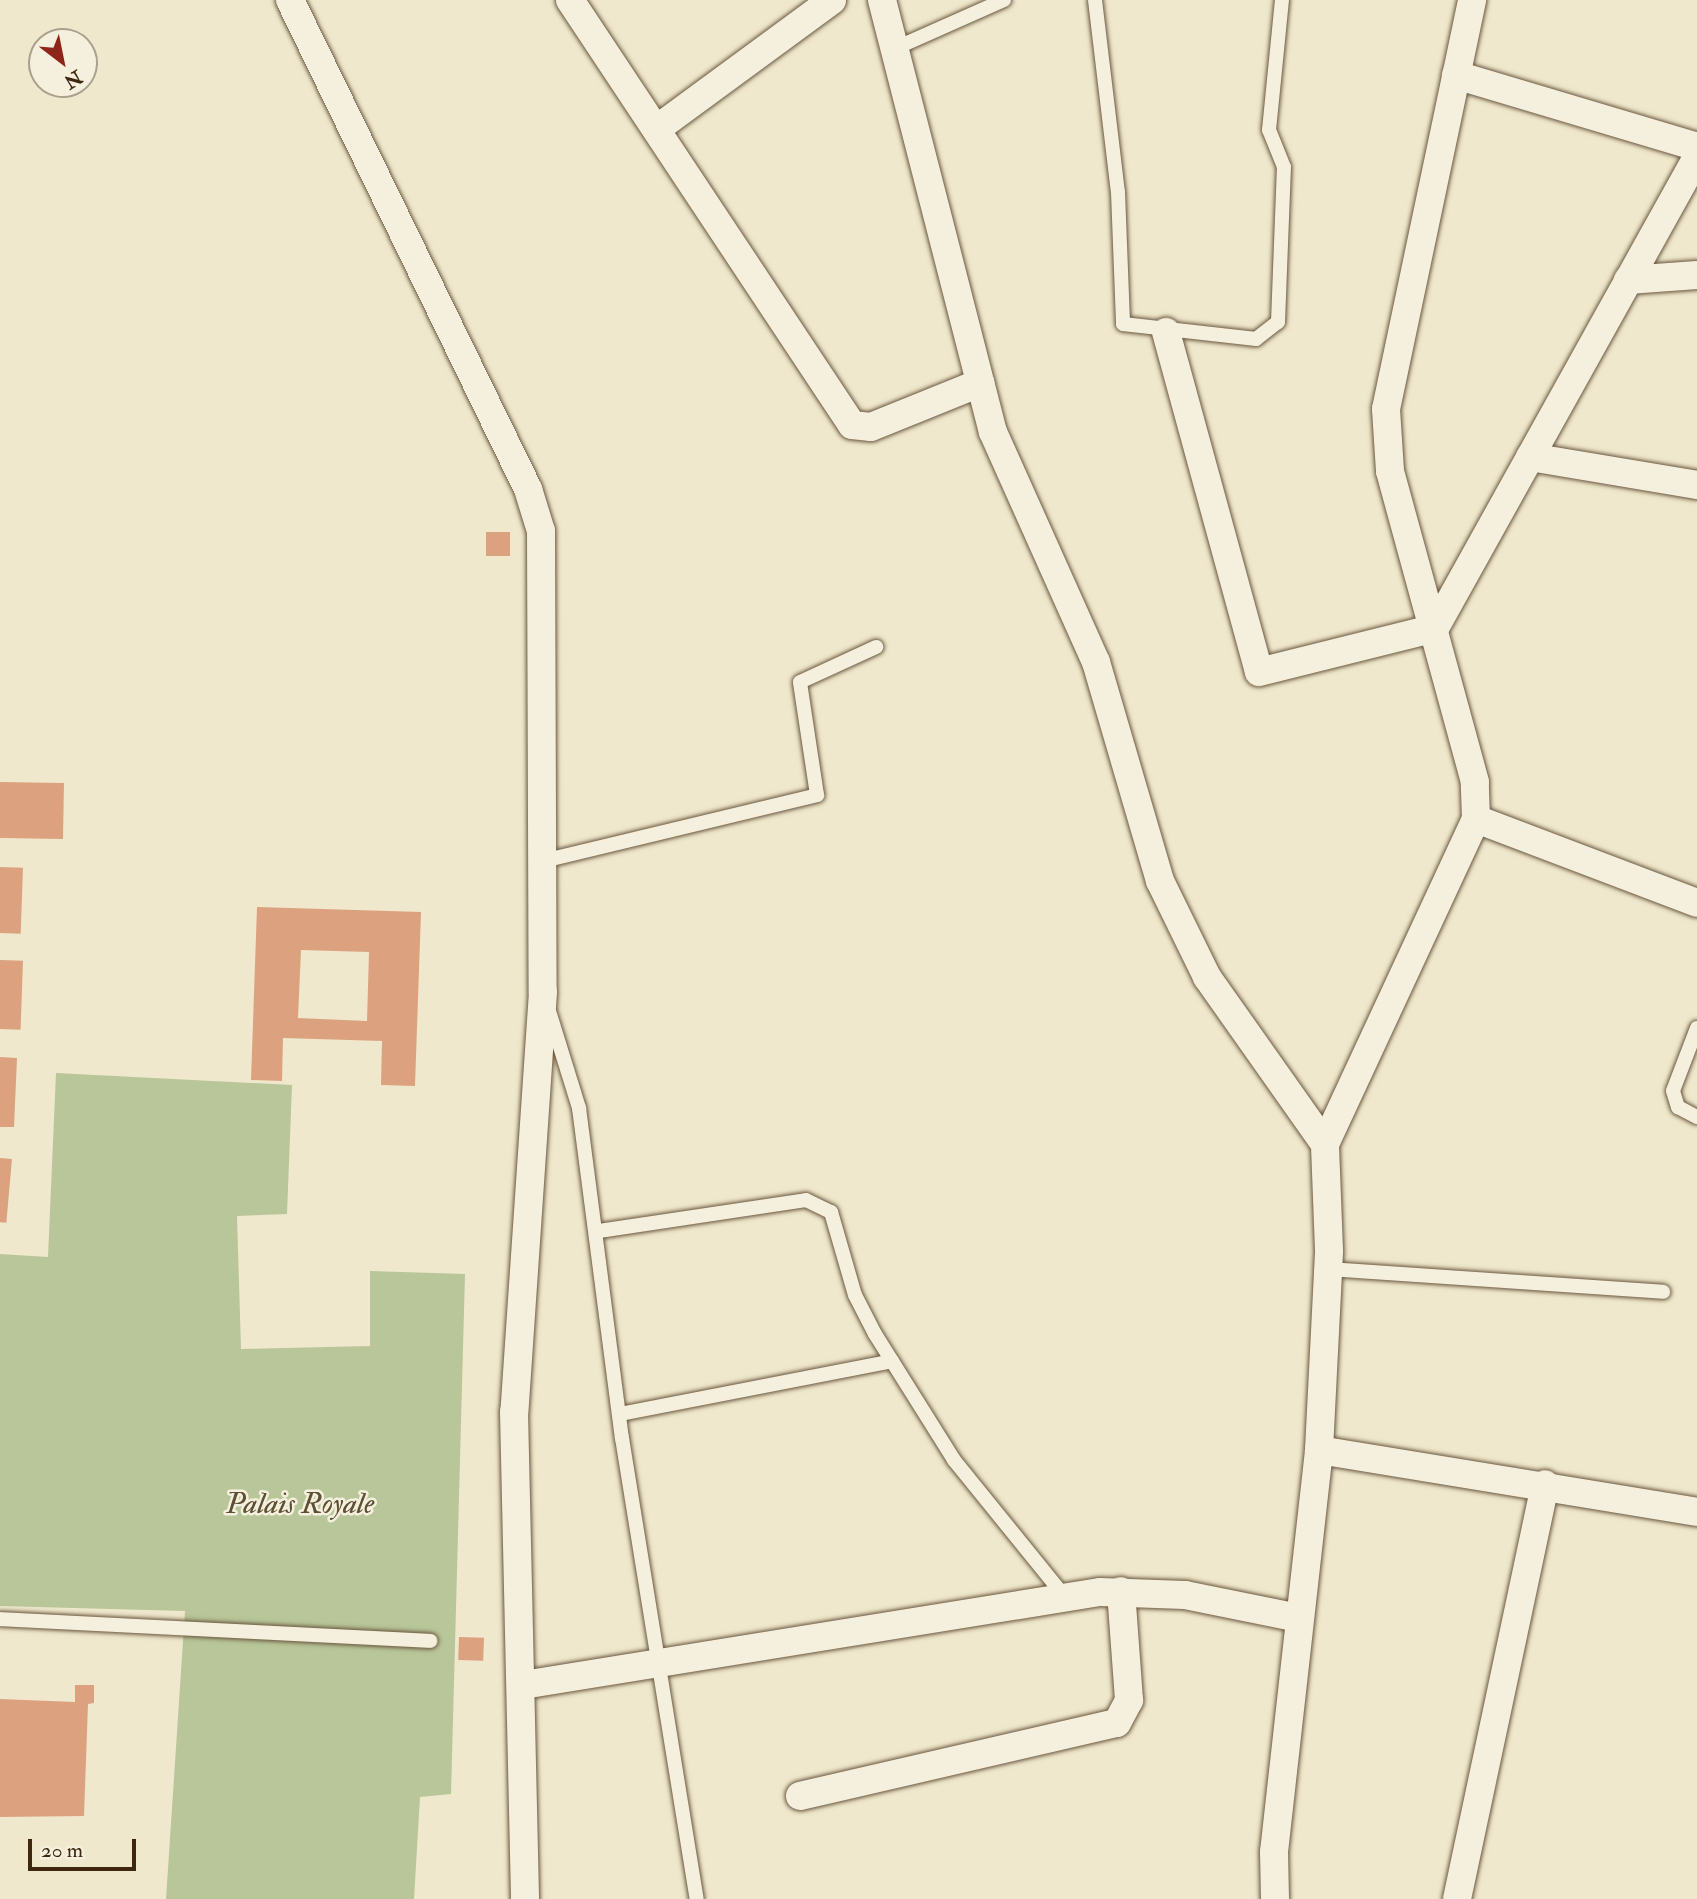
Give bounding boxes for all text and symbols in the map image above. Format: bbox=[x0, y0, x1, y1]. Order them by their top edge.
north arrow bbox=[28, 28, 98, 98]
text: N bbox=[60, 64, 87, 94]
park label: Palais Royale bbox=[226, 1486, 374, 1522]
scale bar bbox=[32, 1826, 140, 1870]
text: 20 m bbox=[41, 1837, 83, 1864]

